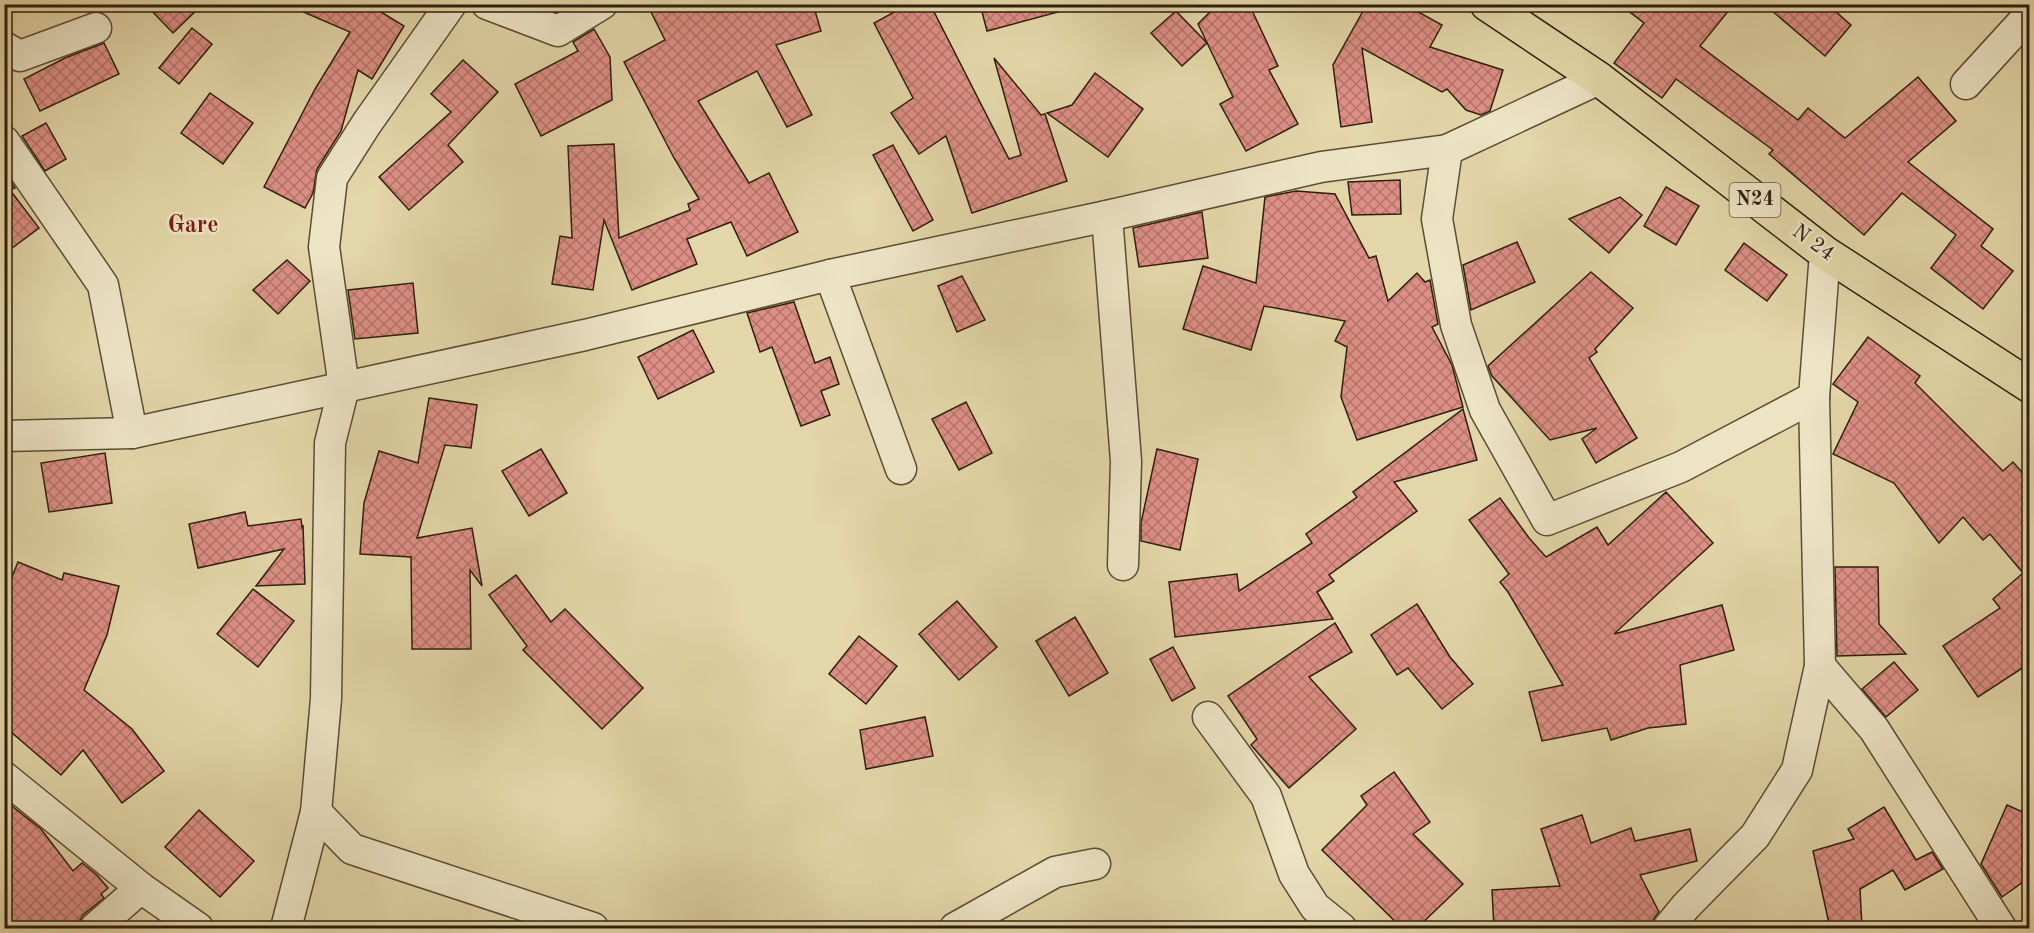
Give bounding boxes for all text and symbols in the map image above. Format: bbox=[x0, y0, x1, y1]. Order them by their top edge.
road number: N24 bbox=[1730, 183, 1780, 217]
district label: Gare bbox=[167, 214, 219, 238]
street label: N 24 bbox=[1788, 221, 1838, 265]

